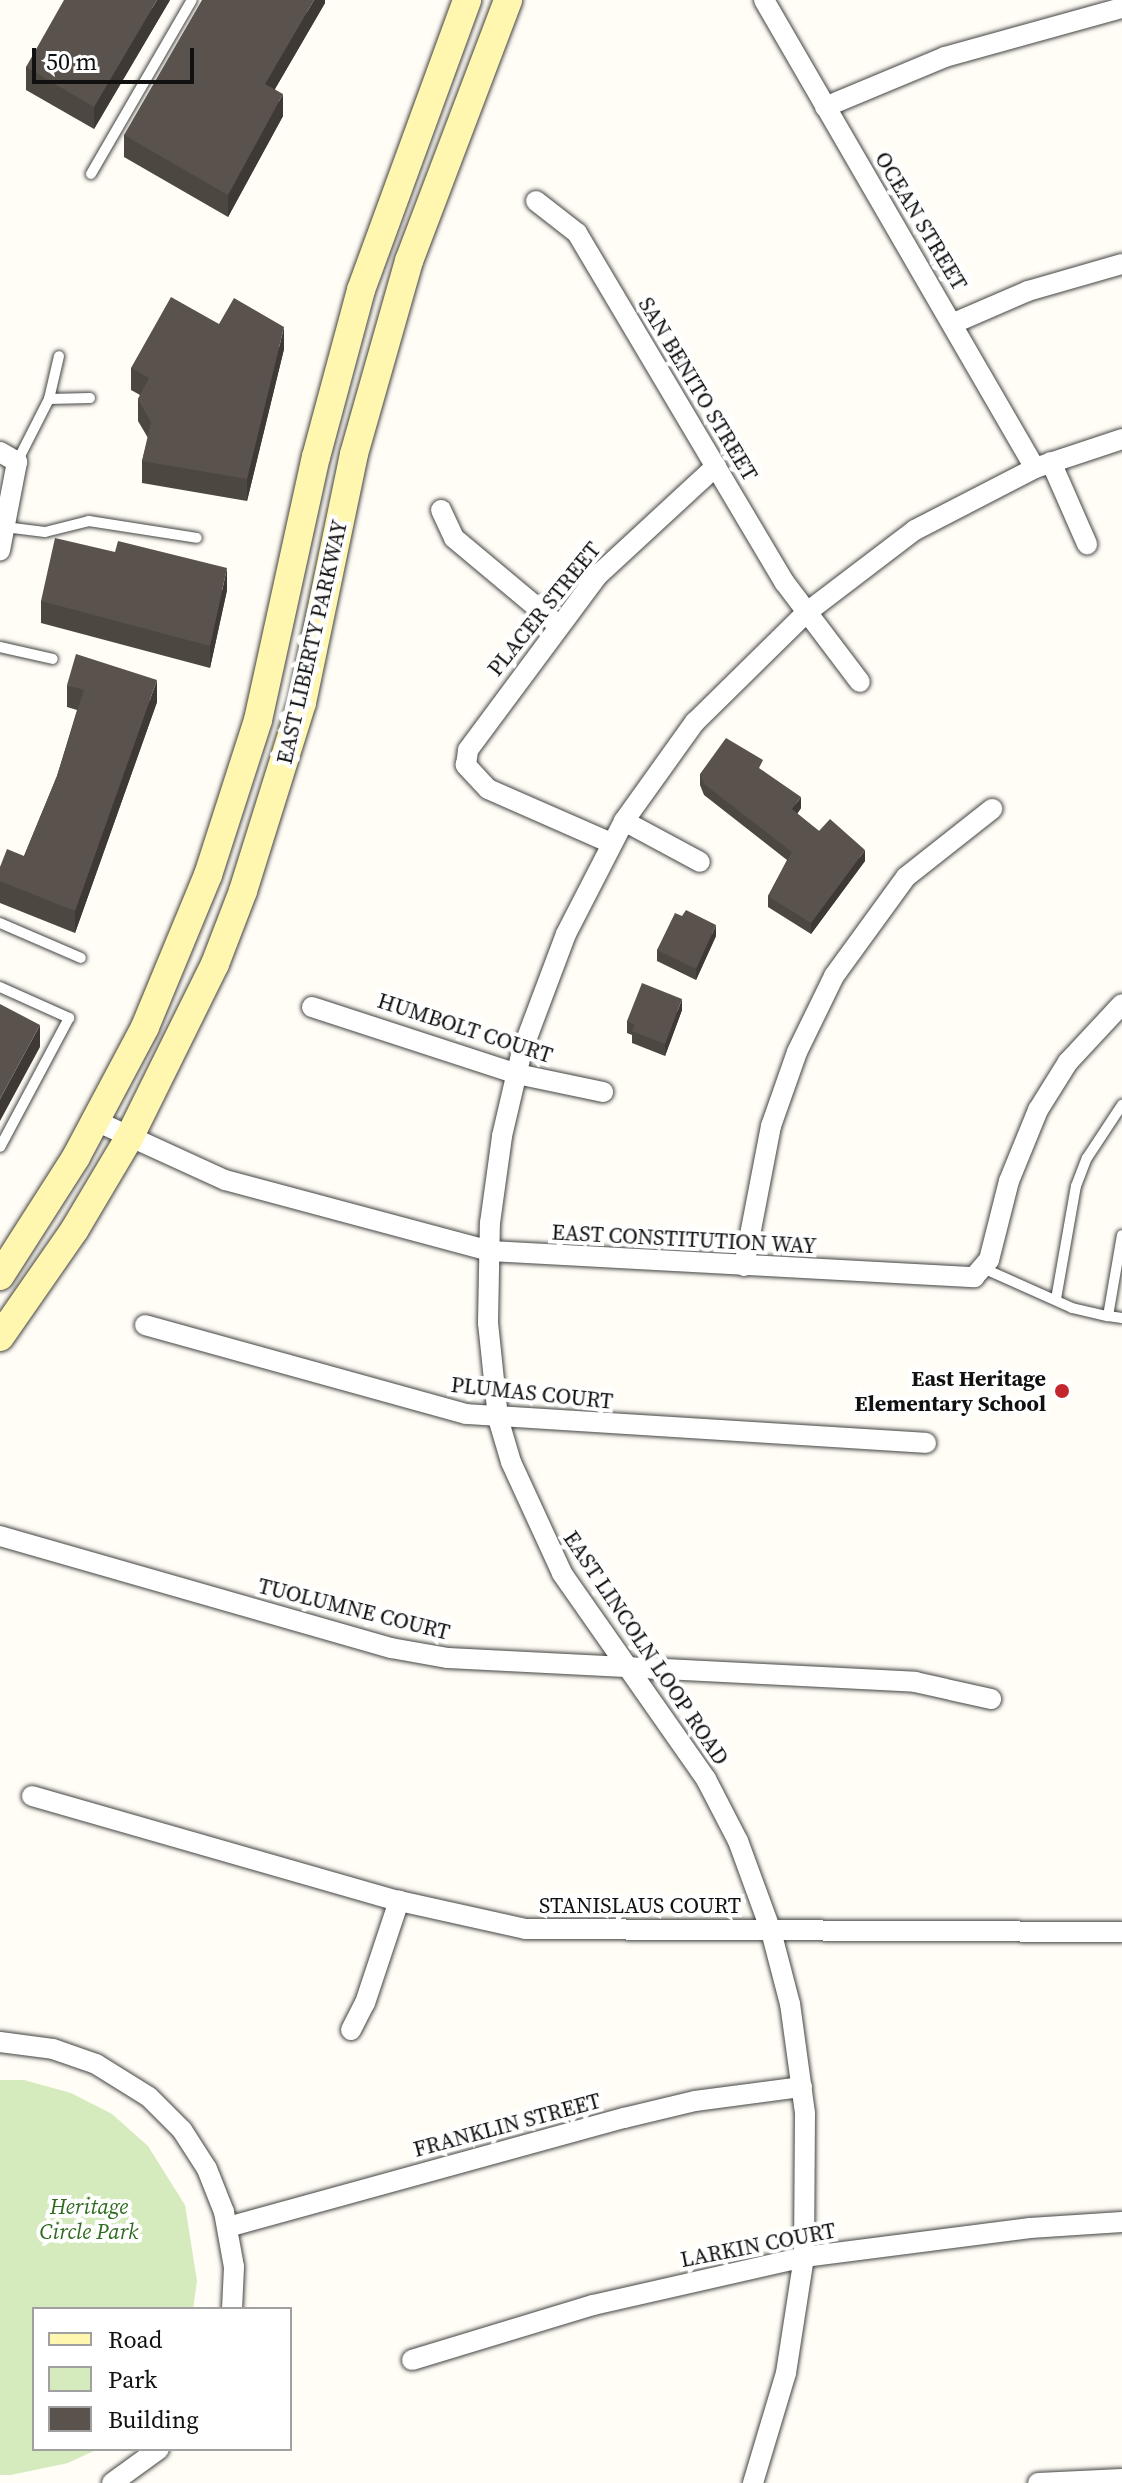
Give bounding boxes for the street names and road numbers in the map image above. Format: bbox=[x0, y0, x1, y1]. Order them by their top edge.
street label: OCEAN STREET bbox=[869, 147, 973, 295]
street label: SAN BENITO STREET bbox=[633, 292, 763, 486]
street label: EAST LIBERTY PARKWAY bbox=[271, 517, 353, 767]
street label: PLACER STREET bbox=[482, 537, 606, 681]
street label: HUMBOLT COURT bbox=[374, 987, 556, 1069]
street label: EAST CONSTITUTION WAY bbox=[550, 1219, 818, 1259]
street label: PLUMAS COURT bbox=[450, 1371, 614, 1415]
street label: EAST LINCOLN LOOP ROAD bbox=[558, 1526, 734, 1770]
street label: TUOLUMNE COURT bbox=[255, 1572, 453, 1646]
street label: STANISLAUS COURT bbox=[539, 1893, 741, 1919]
street label: FRANKLIN STREET bbox=[411, 2087, 603, 2163]
street label: LARKIN COURT bbox=[678, 2217, 838, 2273]

